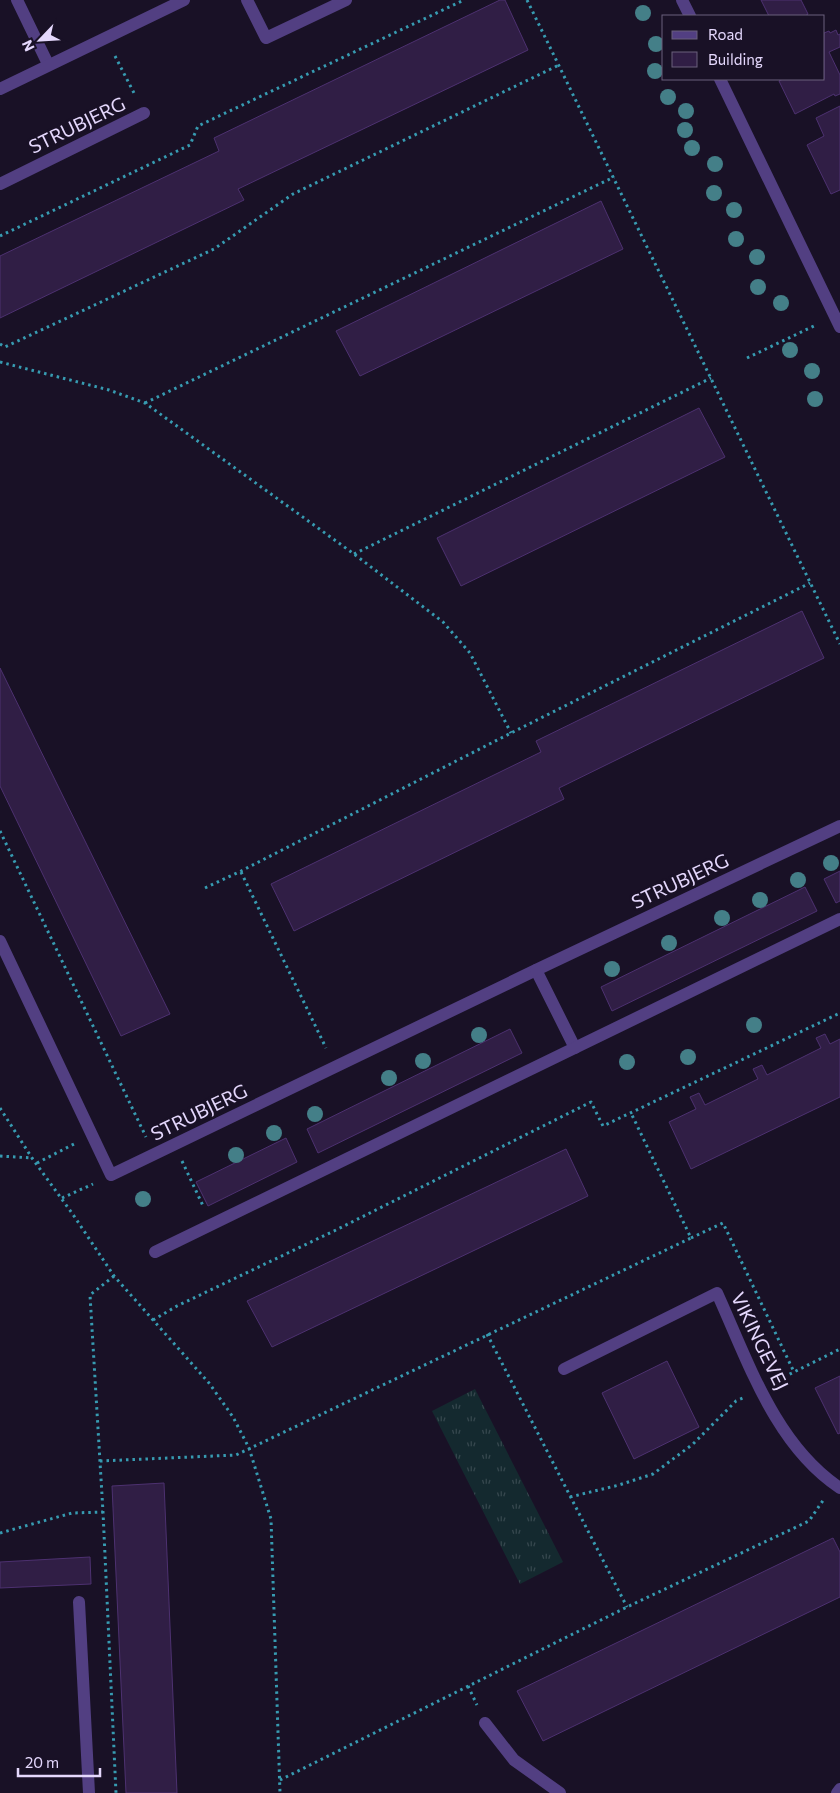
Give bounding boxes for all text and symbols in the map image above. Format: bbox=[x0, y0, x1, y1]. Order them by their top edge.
north arrow bbox=[15, 15, 65, 65]
legend bbox=[662, 15, 825, 80]
text: Road bbox=[708, 25, 743, 43]
text: N bbox=[18, 37, 38, 54]
text: Building bbox=[708, 50, 763, 68]
street label: STRUBJERG bbox=[25, 91, 129, 158]
street label: STRUBJERG bbox=[627, 848, 732, 913]
street label: STRUBJERG bbox=[147, 1078, 251, 1145]
street label: VIKINGEVEJ bbox=[727, 1288, 794, 1393]
scale bar bbox=[18, 1746, 100, 1778]
text: 20 m bbox=[25, 1753, 59, 1771]

